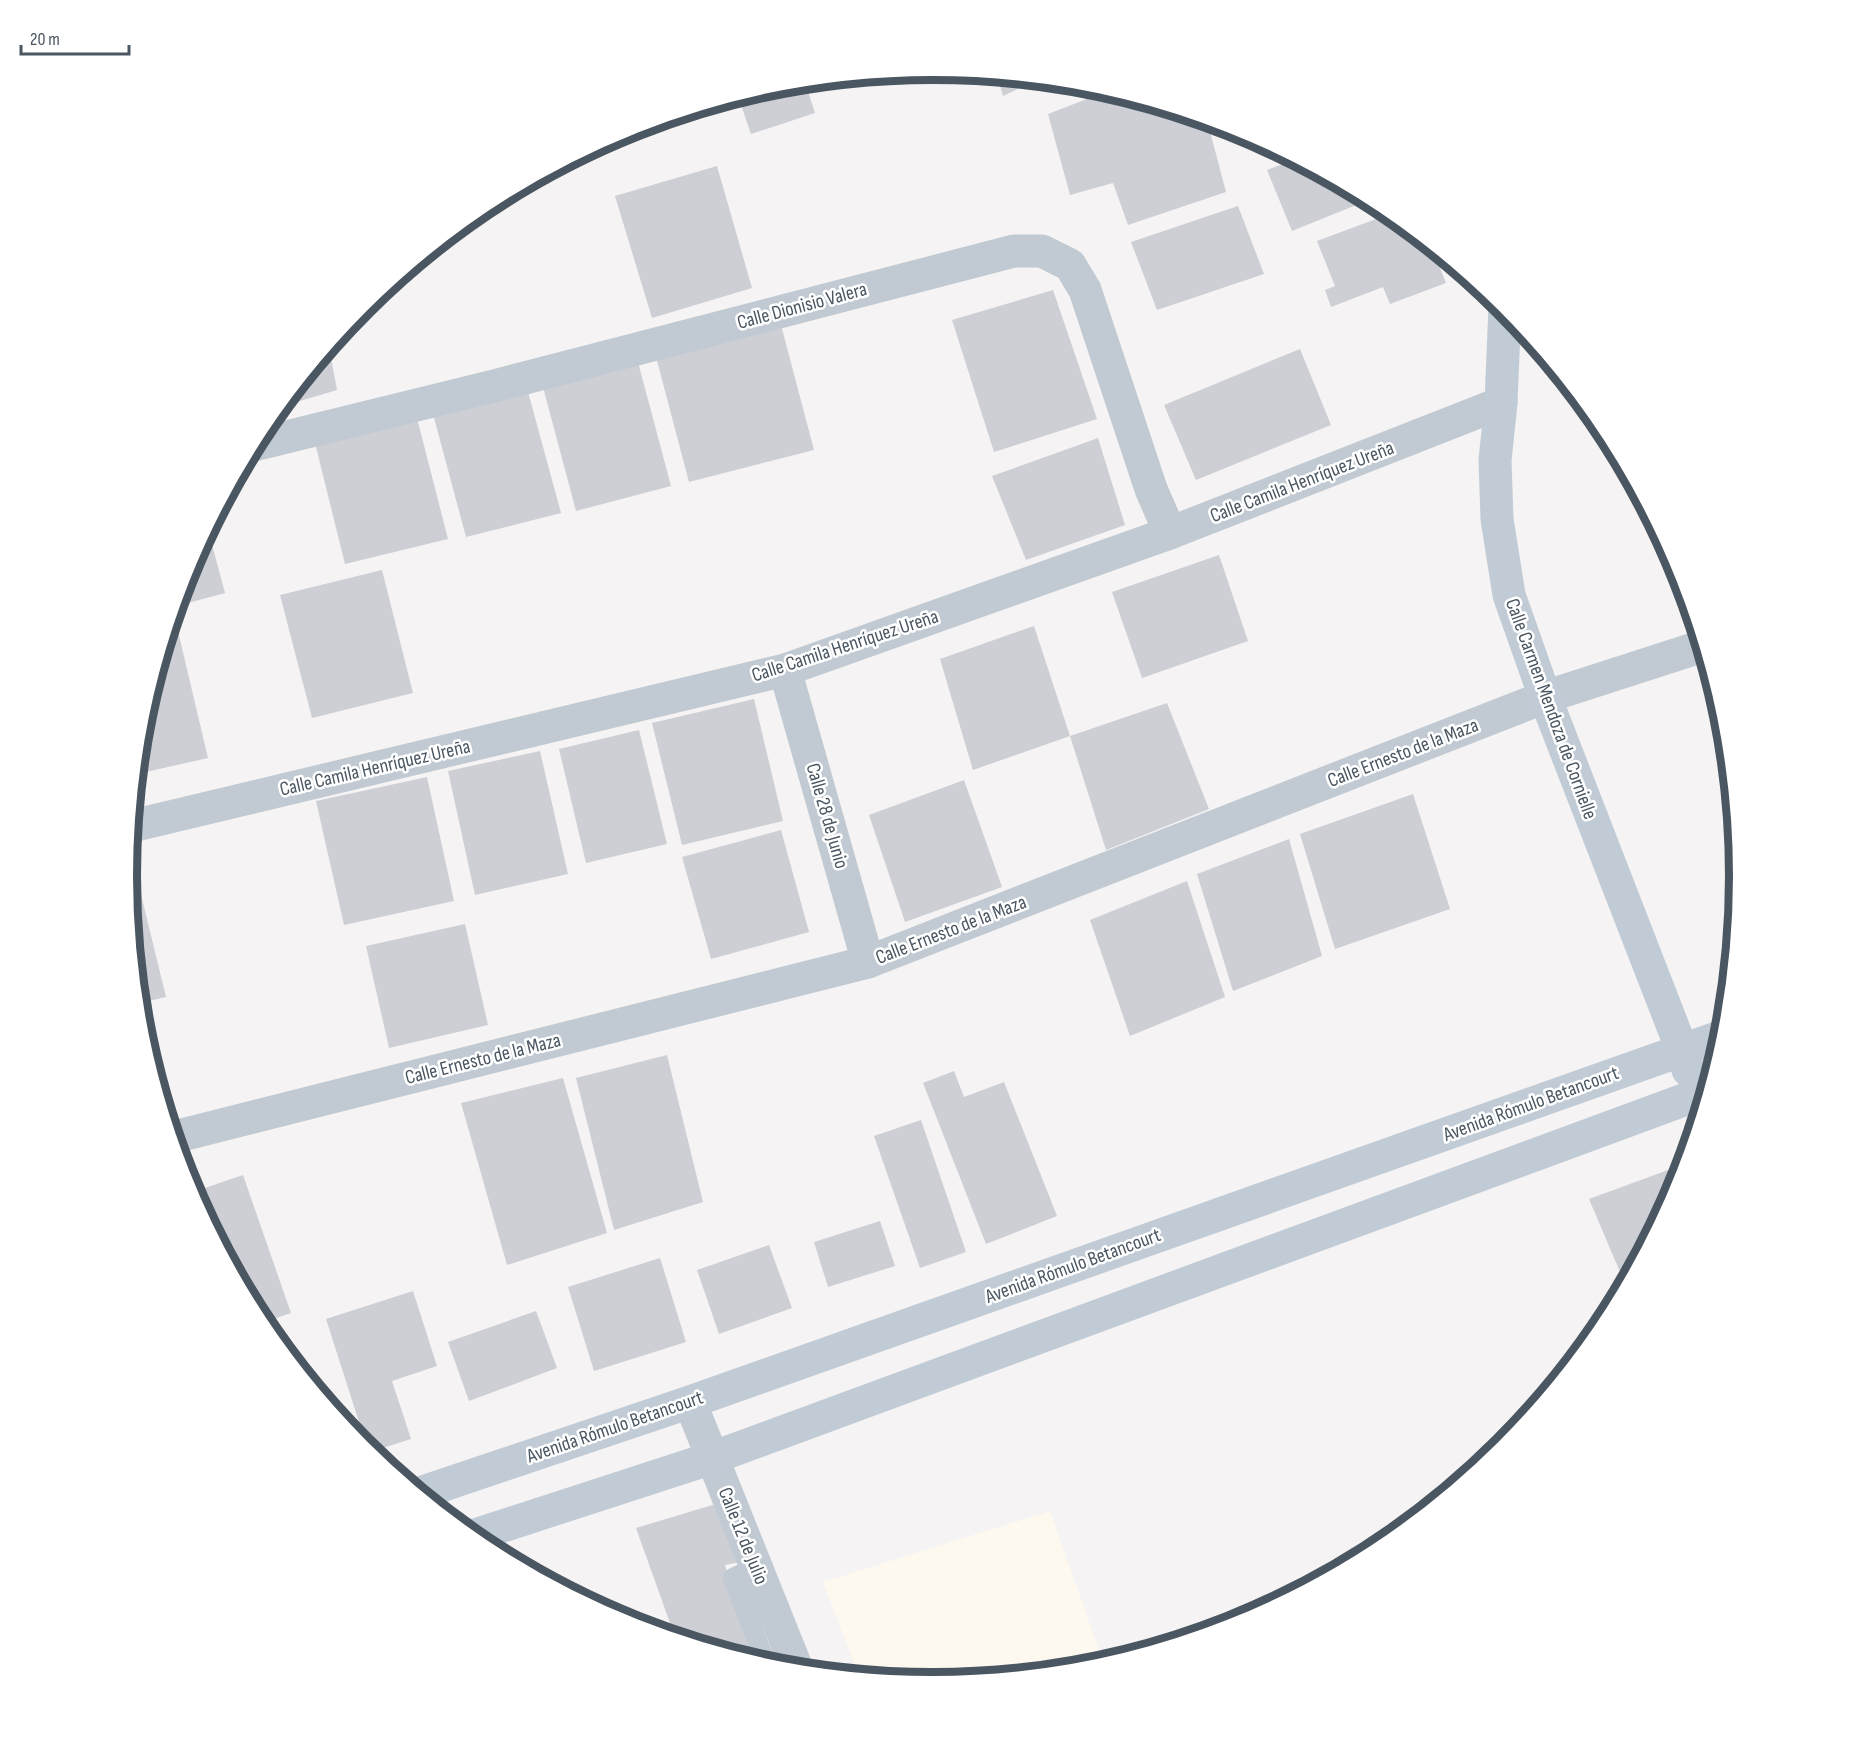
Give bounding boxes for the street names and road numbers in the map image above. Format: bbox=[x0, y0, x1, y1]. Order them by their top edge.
street label: Calle Dionisio Valera bbox=[735, 277, 869, 335]
street label: Calle Camila Henríquez Ureña bbox=[1207, 436, 1397, 528]
street label: Calle Carmen Mendoza de Cornielle bbox=[1500, 595, 1602, 823]
street label: Calle Camila Henríquez Ureña bbox=[749, 604, 941, 688]
street label: Calle Ernesto de la Maza bbox=[1324, 713, 1482, 793]
street label: Calle Camila Henríquez Ureña bbox=[277, 734, 473, 802]
street label: Calle 28 de Junio bbox=[801, 761, 853, 871]
street label: Calle Ernesto de la Maza bbox=[872, 890, 1030, 970]
street label: Calle Ernesto de la Maza bbox=[403, 1028, 563, 1090]
street label: Avenida Rómulo Betancourt bbox=[1439, 1061, 1622, 1147]
street label: Avenida Rómulo Betancourt bbox=[981, 1223, 1164, 1309]
street label: Avenida Rómulo Betancourt bbox=[523, 1386, 706, 1469]
street label: Calle 12 de Julio bbox=[713, 1484, 773, 1588]

